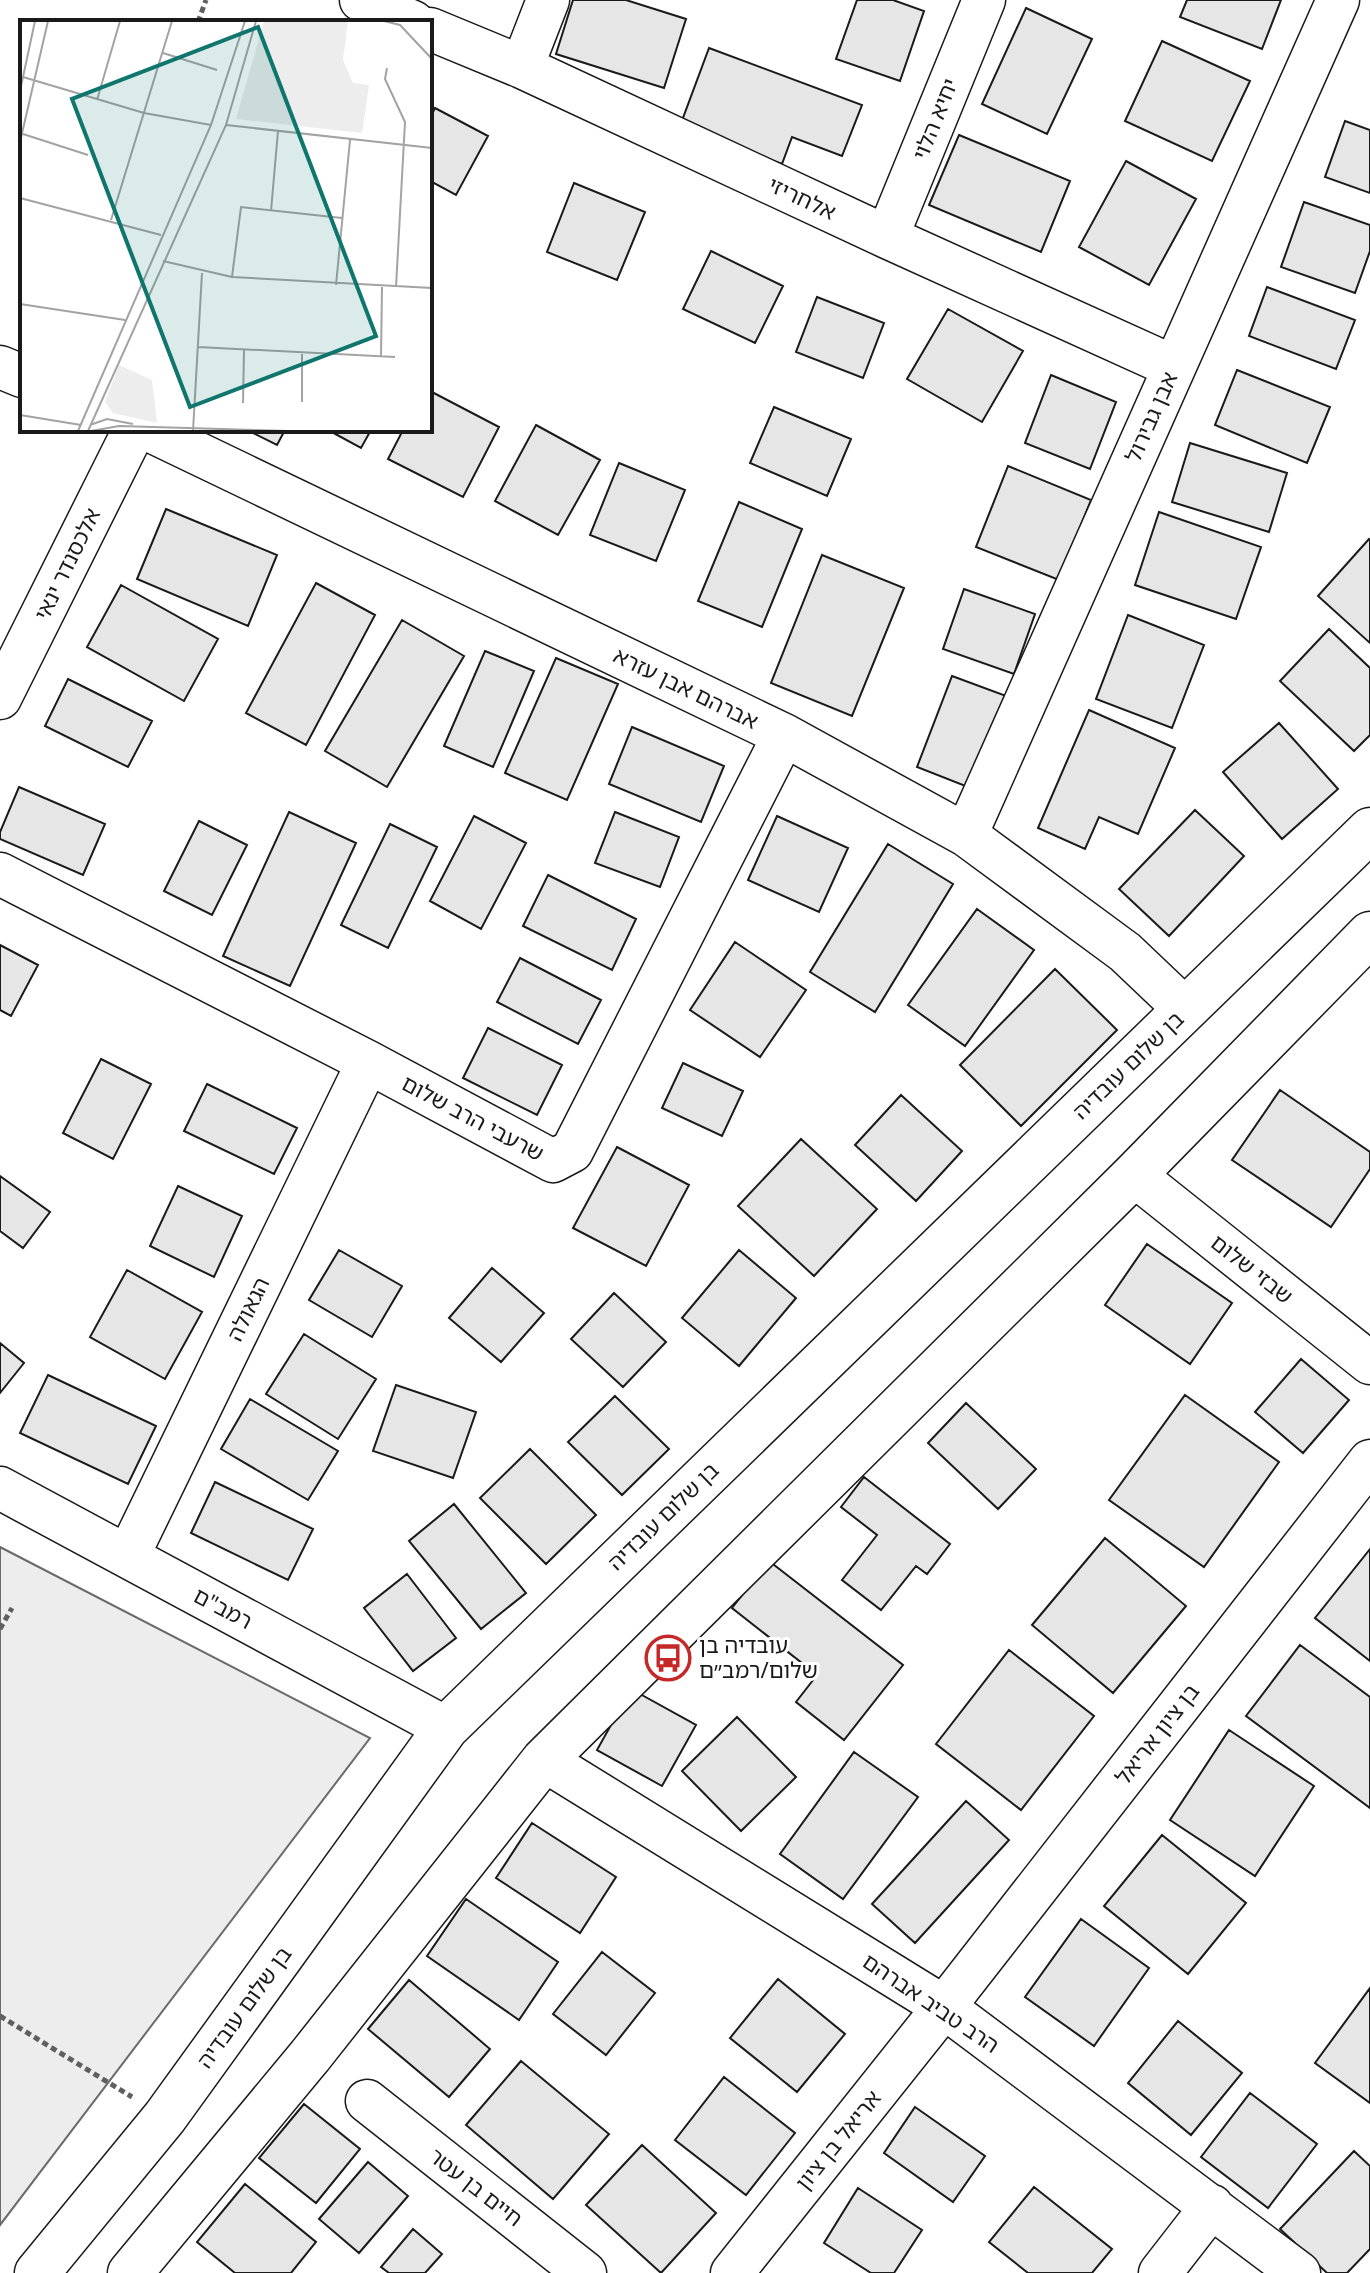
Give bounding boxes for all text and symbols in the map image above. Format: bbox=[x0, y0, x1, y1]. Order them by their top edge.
inset map bbox=[20, 20, 432, 432]
street label: יחיא הלוי bbox=[904, 73, 964, 164]
street label: אלחריזי bbox=[764, 168, 841, 226]
street label: אבן גבירול bbox=[1117, 367, 1183, 467]
street label: אלכסנדר ינאי bbox=[26, 502, 106, 625]
street label: אברהם אבן עזרא bbox=[609, 639, 764, 735]
street label: בן שלום עובדיה bbox=[1065, 1004, 1189, 1125]
street label: שרעבי הרב שלום bbox=[397, 1067, 550, 1167]
street label: שבזי שלום bbox=[1205, 1227, 1300, 1310]
street label: הגאולה bbox=[219, 1272, 275, 1346]
street label: בן שלום עובדיה bbox=[600, 1455, 724, 1576]
street label: רמב"ם bbox=[189, 1579, 258, 1635]
place label: עובדיה בן שלום/רמב״ם bbox=[699, 1629, 818, 1684]
bus stop icon: עובדיה בן שלום/רמב״ם bbox=[644, 1634, 692, 1682]
street label: בן ציון אריאל bbox=[1107, 1677, 1205, 1790]
street label: בן שלום עובדיה bbox=[189, 1939, 298, 2073]
street label: הרב טביב אברהם bbox=[857, 1945, 1006, 2059]
street label: אריאל בן ציון bbox=[788, 2083, 887, 2196]
street label: חיים בן עטר bbox=[424, 2140, 530, 2232]

